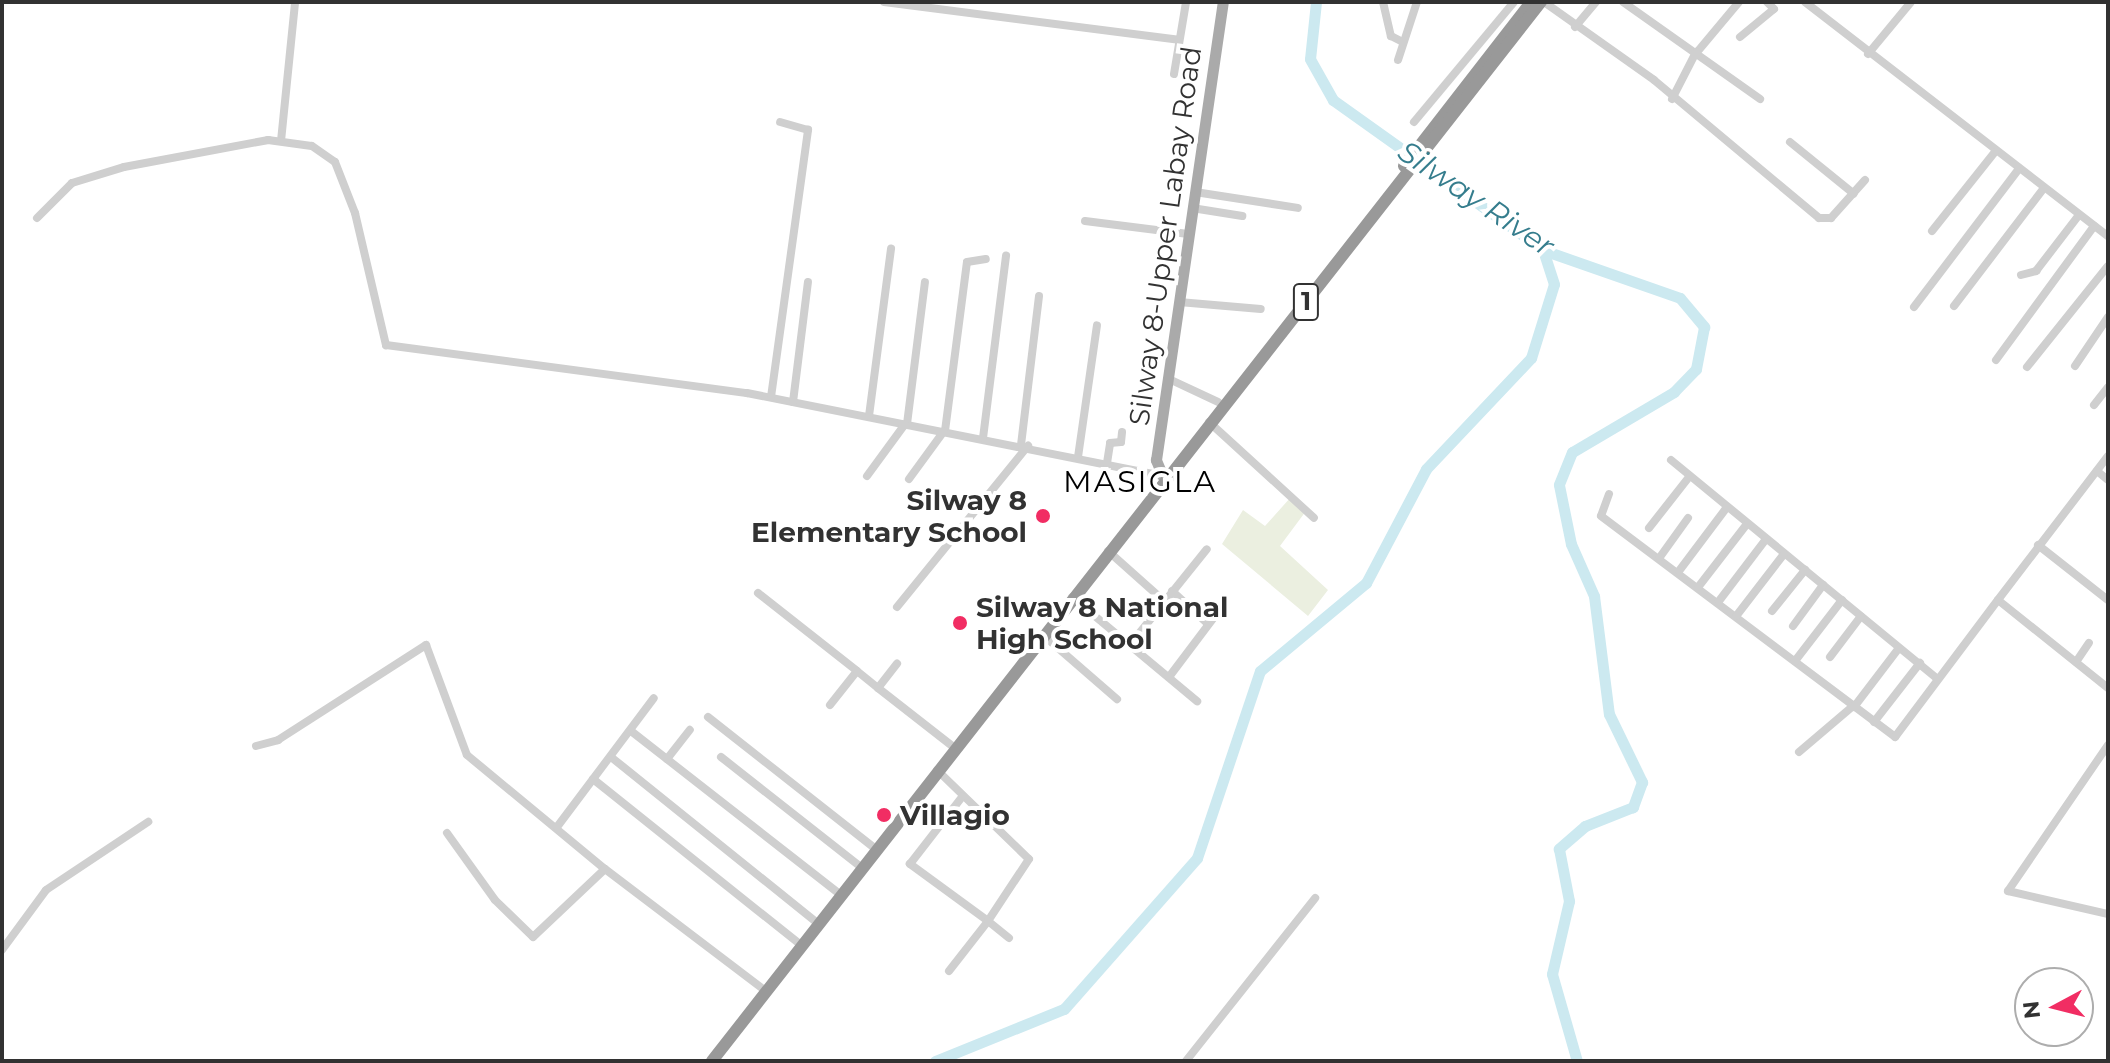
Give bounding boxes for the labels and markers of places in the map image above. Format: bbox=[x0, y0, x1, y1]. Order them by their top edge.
place label: Silway 8 Elementary School bbox=[751, 483, 1027, 549]
marker: Silway 8 Elementary School bbox=[1034, 507, 1052, 525]
place label: Silway 8 National High School bbox=[976, 590, 1228, 656]
marker: Silway 8 National High School bbox=[951, 614, 969, 632]
place label: Villagio bbox=[900, 798, 1010, 832]
marker: Villagio bbox=[875, 806, 893, 824]

